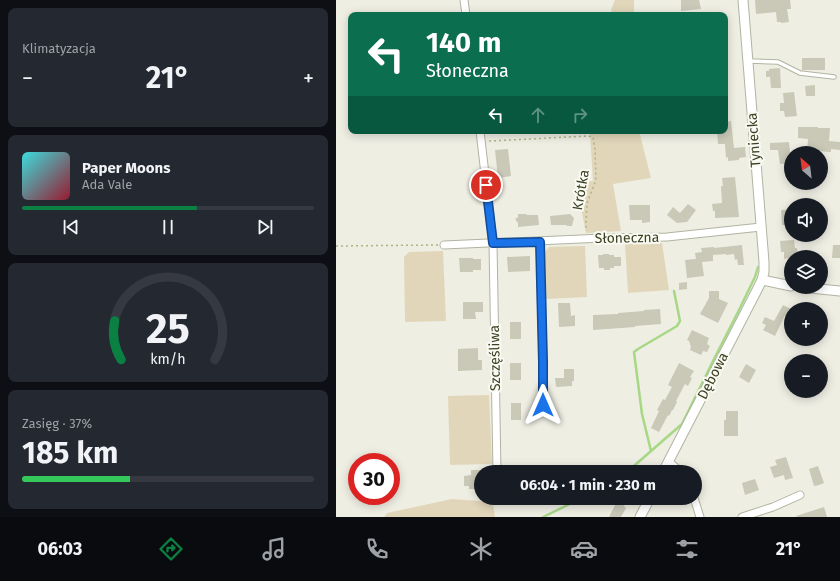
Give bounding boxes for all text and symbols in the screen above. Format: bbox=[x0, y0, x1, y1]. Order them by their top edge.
text: 140 m bbox=[426, 26, 502, 59]
icon: left bbox=[360, 28, 412, 80]
text: Klimatyzacja bbox=[22, 41, 96, 56]
text: 21° bbox=[146, 60, 190, 96]
text: Słoneczna bbox=[426, 60, 509, 82]
text: − bbox=[22, 65, 33, 92]
text: + bbox=[303, 65, 314, 92]
icon: left bbox=[485, 104, 507, 126]
icon: ahead bbox=[527, 104, 549, 126]
icon: right bbox=[569, 104, 591, 126]
street label: Tyniecka bbox=[744, 112, 764, 168]
north arrow bbox=[784, 146, 828, 190]
map controls bbox=[784, 146, 828, 398]
text: Paper Moons bbox=[82, 159, 170, 177]
pin bbox=[469, 168, 503, 202]
street label: Krótka bbox=[569, 168, 593, 212]
icon: arrive bbox=[475, 174, 497, 196]
text: Ada Vale bbox=[82, 177, 132, 192]
button: sound bbox=[784, 198, 828, 242]
icon: previous bbox=[60, 216, 82, 238]
icon: pause bbox=[157, 216, 179, 238]
icon: next bbox=[254, 216, 276, 238]
street label: Słoneczna bbox=[595, 229, 659, 247]
button: layers bbox=[784, 250, 828, 294]
button: + bbox=[784, 302, 828, 346]
text: 25 bbox=[146, 304, 190, 354]
street label: Szczęśliwa bbox=[486, 325, 504, 391]
street label: Dębowa bbox=[694, 350, 732, 402]
text: km/h bbox=[150, 351, 186, 368]
button: − bbox=[784, 354, 828, 398]
position arrow bbox=[522, 384, 564, 426]
text: Zasięg · 37% bbox=[22, 416, 92, 431]
text: 185 km bbox=[22, 435, 118, 471]
speed limit sign: 30 bbox=[348, 453, 400, 505]
text: 06:04 · 1 min · 230 m bbox=[520, 476, 656, 494]
icon: directions bbox=[157, 535, 185, 563]
icon: music bbox=[260, 535, 288, 563]
icon: phone bbox=[363, 535, 391, 563]
icon: climate bbox=[467, 535, 495, 563]
icon: car bbox=[570, 535, 598, 563]
icon: filters bbox=[673, 535, 701, 563]
text: 06:03 bbox=[38, 538, 82, 560]
text: 21° bbox=[776, 538, 802, 560]

